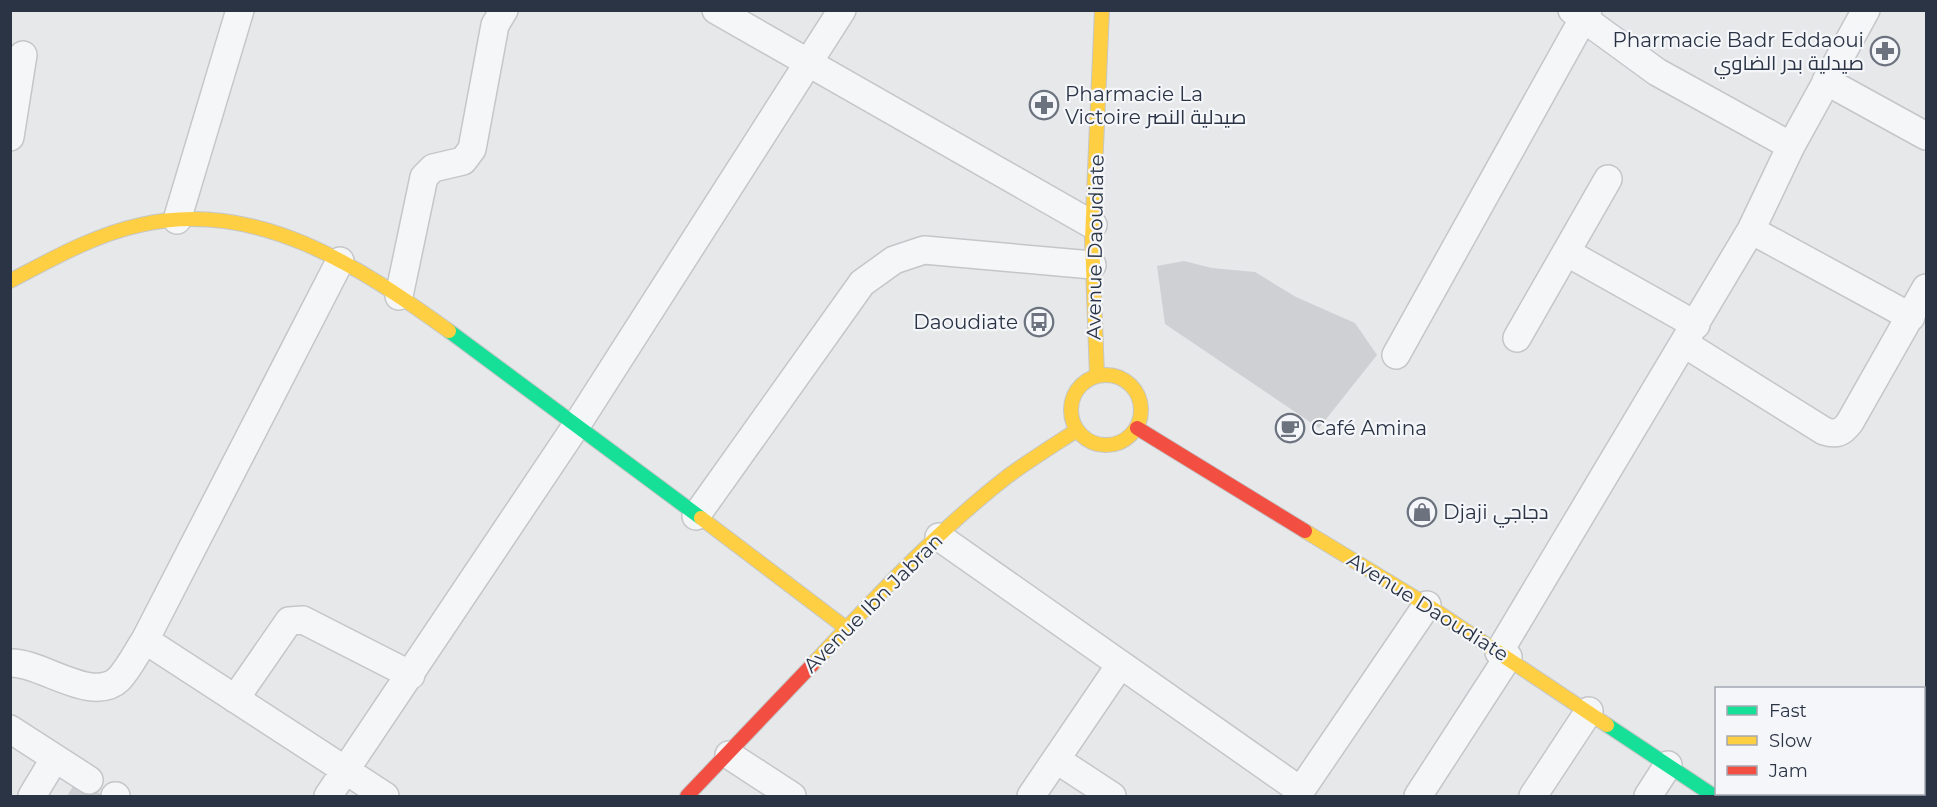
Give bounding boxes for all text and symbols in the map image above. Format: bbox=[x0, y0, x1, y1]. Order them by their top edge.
place label: Pharmacie Badr Eddaoui صيدلية بدر الضاوي bbox=[1612, 28, 1864, 79]
pharmacy icon: Pharmacie Badr Eddaoui صيدلية بدر الضاوي bbox=[1869, 35, 1901, 67]
place label: Pharmacie La Victoire صيدلية النصر bbox=[1065, 82, 1246, 129]
pharmacy icon: Pharmacie La Victoire صيدلية النصر bbox=[1028, 89, 1060, 121]
street label: Avenue Daoudiate bbox=[1081, 154, 1109, 340]
bus stop icon: Daoudiate bbox=[1023, 306, 1055, 338]
place label: Daoudiate bbox=[913, 310, 1018, 334]
cafe icon: Café Amina bbox=[1274, 412, 1306, 444]
place label: Café Amina bbox=[1311, 416, 1427, 440]
shop icon: Djaji دجاجي bbox=[1406, 496, 1438, 528]
place label: Djaji دجاجي bbox=[1443, 500, 1548, 528]
street label: Avenue Ibn Jabran bbox=[798, 528, 948, 678]
street label: Avenue Daoudiate bbox=[1343, 548, 1513, 666]
legend bbox=[1715, 687, 1925, 795]
text: Fast bbox=[1769, 700, 1807, 722]
text: Slow bbox=[1769, 730, 1812, 752]
text: Jam bbox=[1768, 760, 1808, 782]

